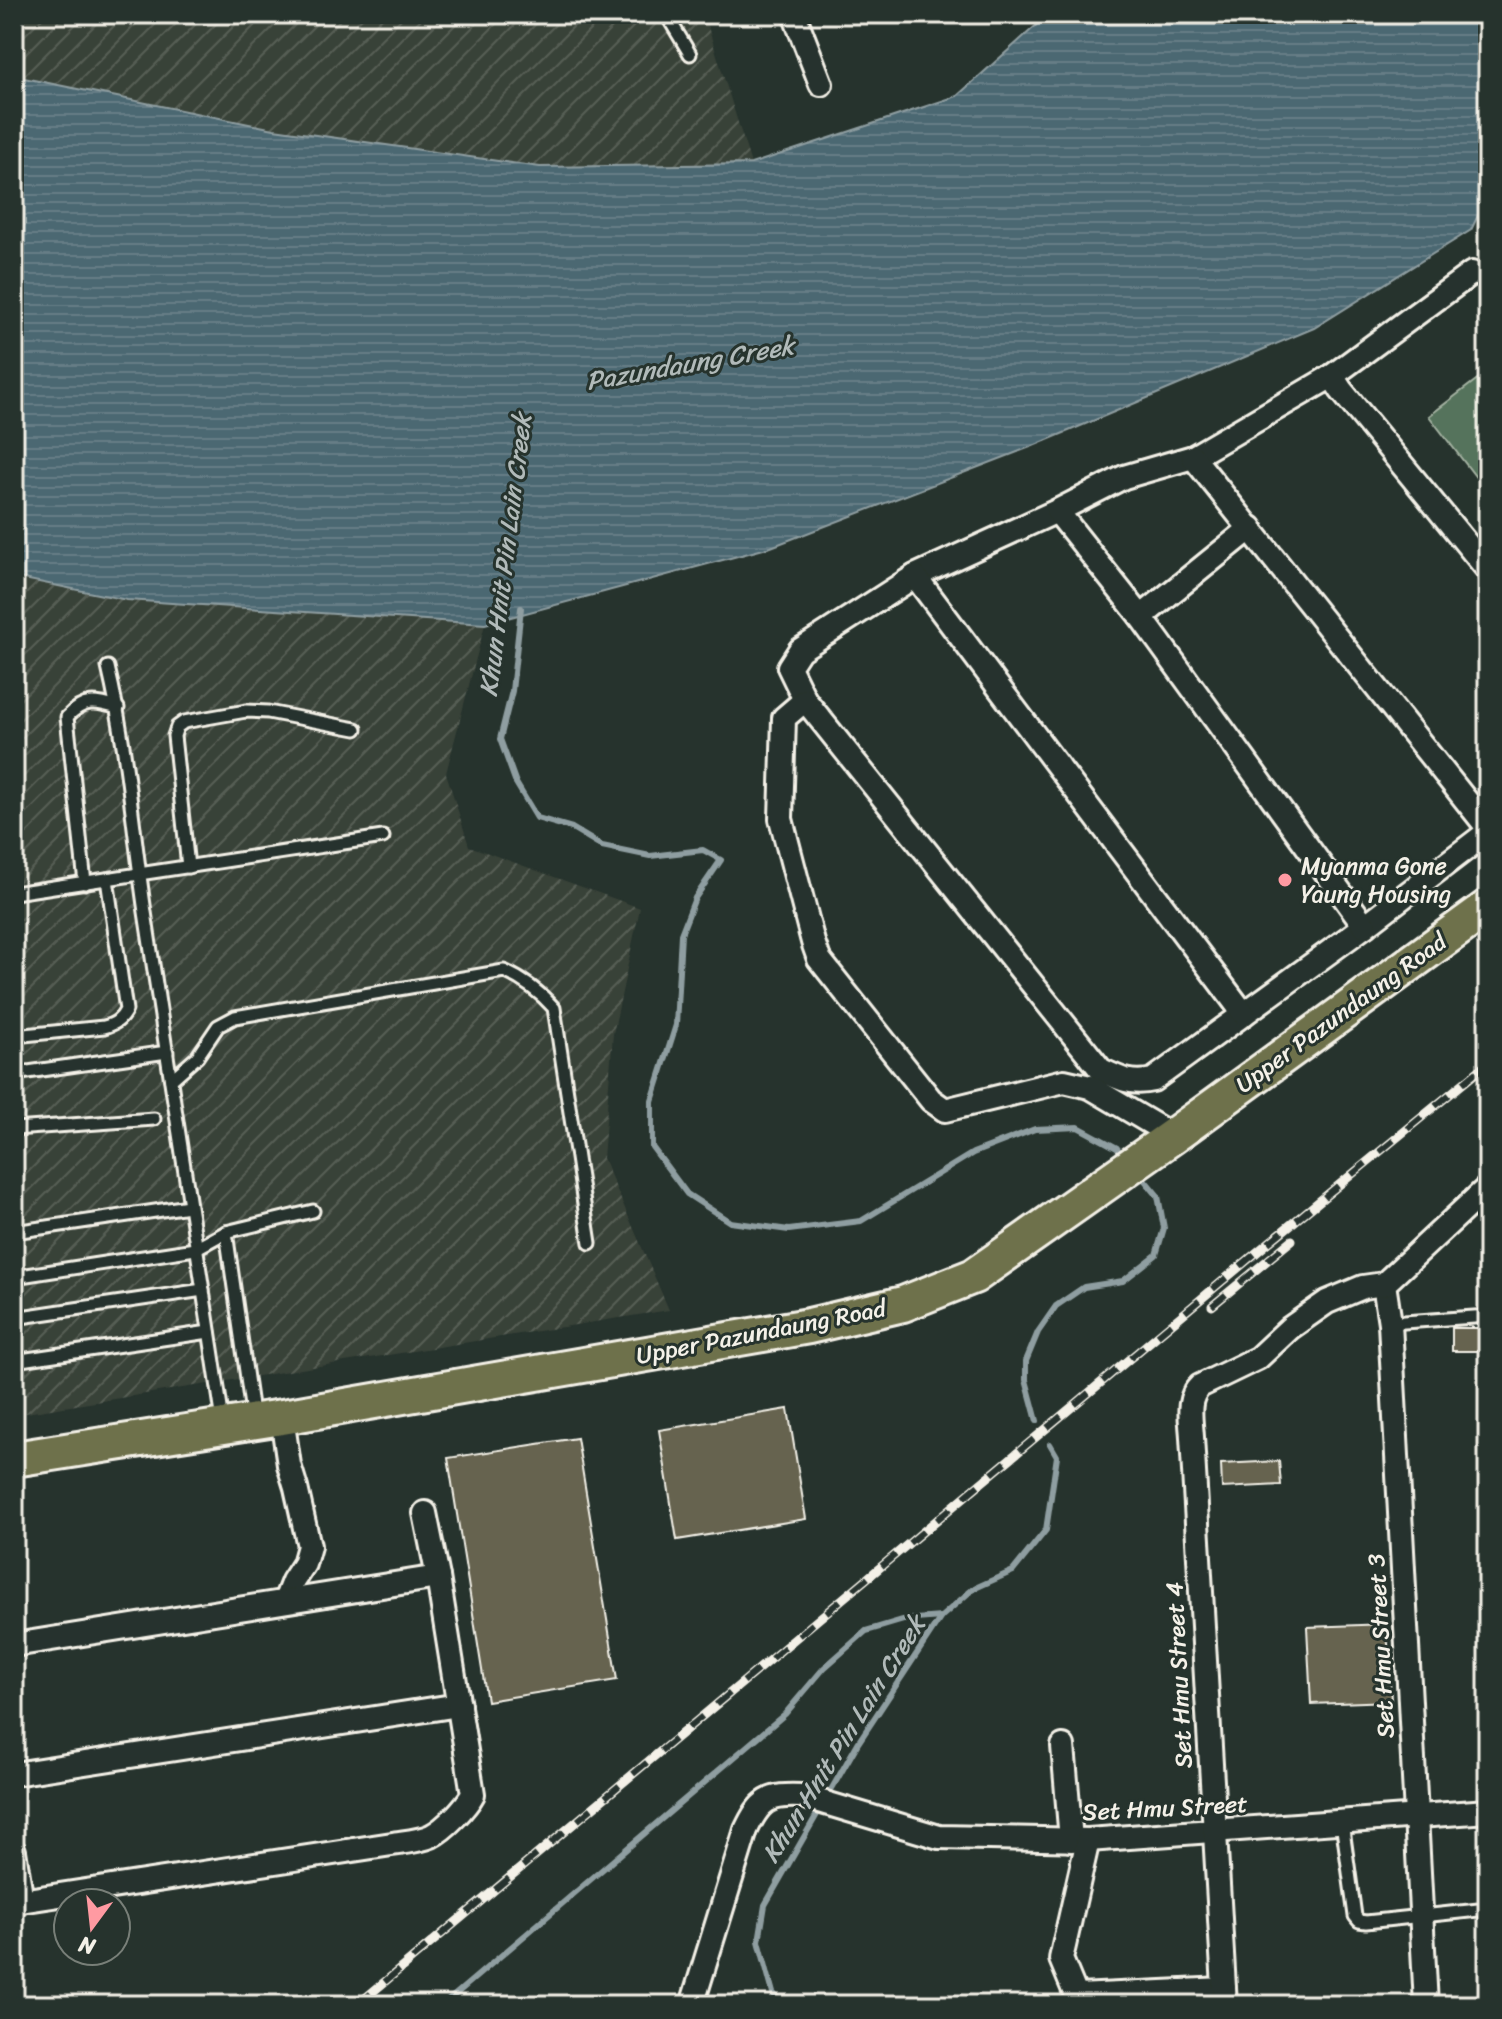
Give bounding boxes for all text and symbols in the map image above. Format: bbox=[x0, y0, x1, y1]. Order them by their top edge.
water label: Pazundaung Creek bbox=[582, 322, 801, 404]
water label: Khun Hnit Pin Lain Creek bbox=[465, 408, 546, 699]
place label: Myanma Gone Yaung Housing bbox=[1301, 845, 1451, 915]
marker: Myanma Gone Yaung Housing bbox=[1276, 871, 1294, 889]
street label: Upper Pazundaung Road bbox=[1226, 921, 1457, 1104]
street label: Upper Pazundaung Road bbox=[633, 1287, 891, 1377]
street label: Set Hmu Street 3 bbox=[1355, 1553, 1407, 1739]
street label: Set Hmu Street 4 bbox=[1153, 1581, 1205, 1769]
water label: Khun Hnit Pin Lain Creek bbox=[748, 1603, 940, 1872]
street label: Set Hmu Street bbox=[1081, 1783, 1249, 1833]
north arrow bbox=[52, 1887, 132, 1967]
text: N bbox=[74, 1925, 100, 1967]

